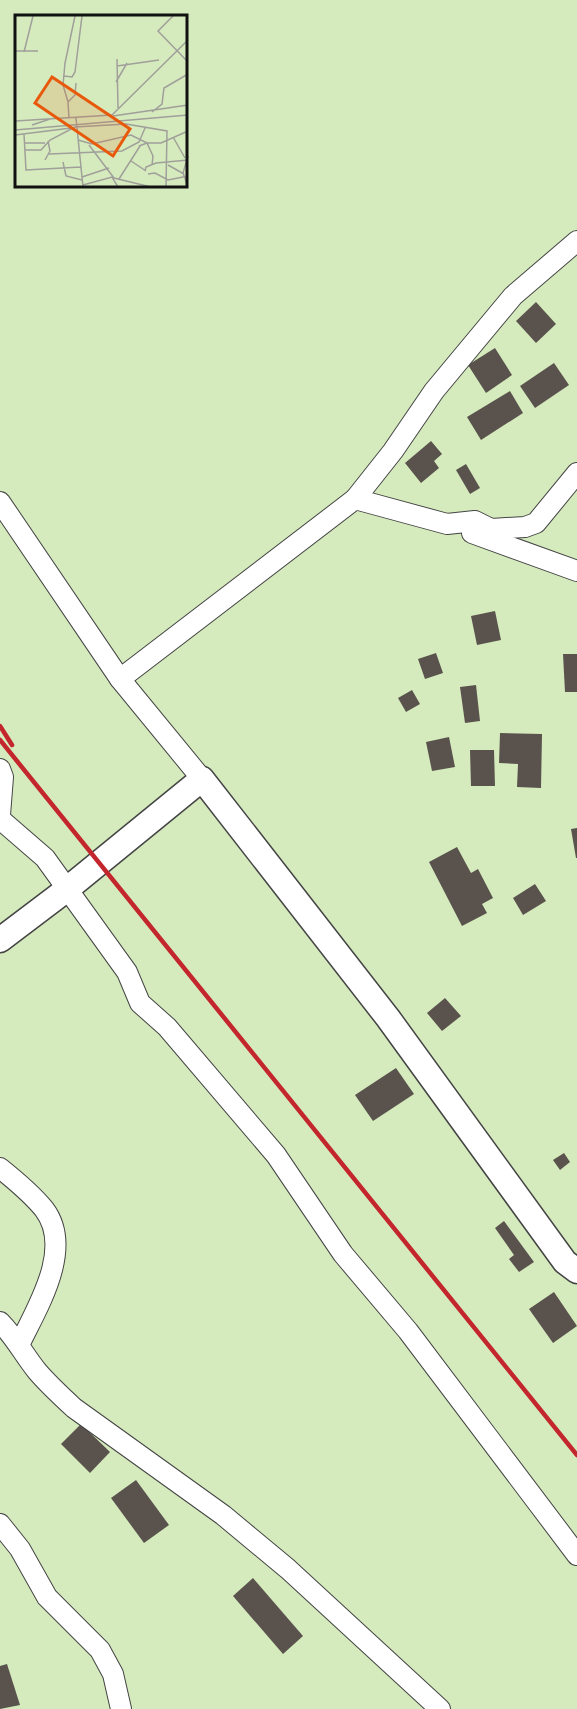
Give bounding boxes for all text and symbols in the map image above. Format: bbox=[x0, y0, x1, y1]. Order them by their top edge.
inset map bbox=[15, 15, 188, 188]

